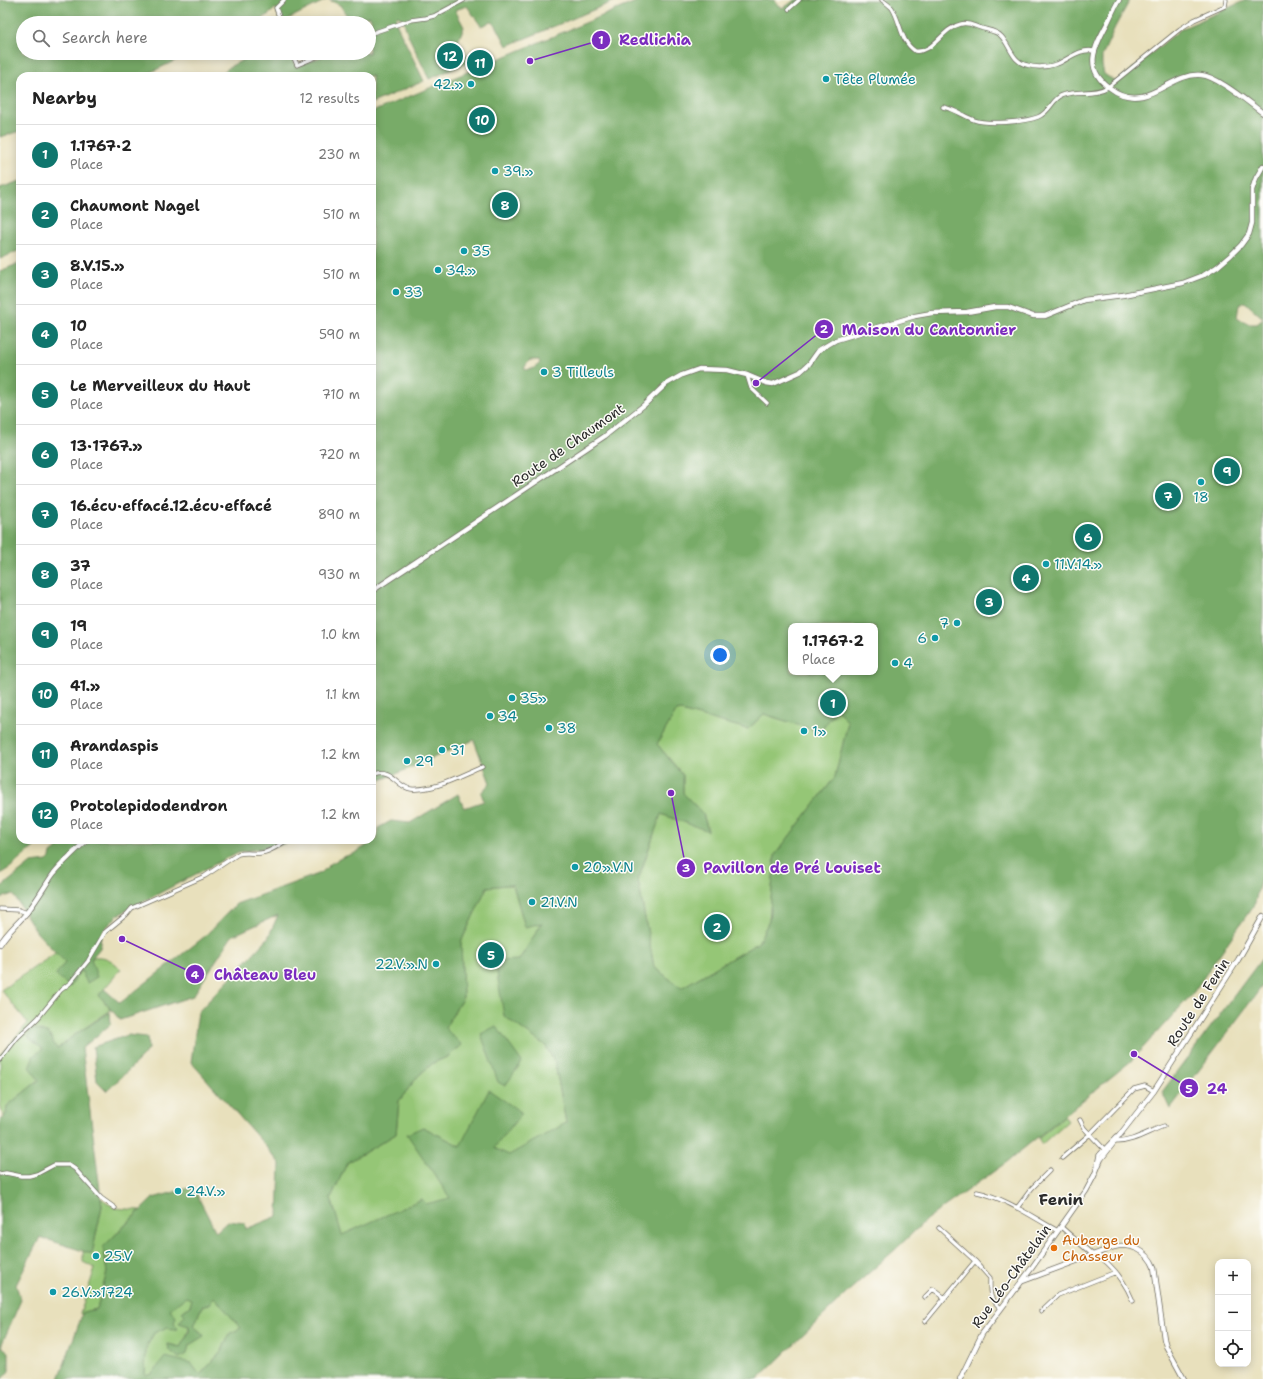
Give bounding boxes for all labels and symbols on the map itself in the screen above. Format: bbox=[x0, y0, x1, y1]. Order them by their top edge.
callout: Redlichia bbox=[591, 26, 700, 53]
text: Redlichia bbox=[619, 30, 692, 50]
text: 1 bbox=[598, 32, 604, 48]
pin: 12 bbox=[437, 41, 463, 71]
pin: 11 bbox=[467, 48, 493, 78]
place label: Tête Plumée bbox=[834, 70, 916, 88]
marker: Tête Plumée bbox=[821, 74, 831, 84]
place label: 42.» bbox=[433, 75, 463, 93]
marker: 42.» bbox=[466, 79, 476, 89]
pin: 10 bbox=[469, 105, 495, 135]
place label: 39.» bbox=[503, 162, 533, 180]
marker: 39.» bbox=[490, 166, 500, 176]
pin: 8 bbox=[492, 190, 518, 220]
place label: 35 bbox=[472, 242, 490, 260]
marker: 35 bbox=[459, 246, 469, 256]
place label: 34.» bbox=[446, 261, 476, 279]
marker: 34.» bbox=[433, 265, 443, 275]
place label: 33 bbox=[404, 283, 423, 301]
marker: 33 bbox=[391, 287, 401, 297]
callout: Maison du Cantonnier bbox=[814, 316, 1024, 343]
text: Maison du Cantonnier bbox=[842, 320, 1016, 340]
text: 2 bbox=[820, 321, 829, 337]
place label: 3 Tilleuls bbox=[552, 363, 614, 381]
marker: 3 Tilleuls bbox=[539, 367, 549, 377]
street label: Route de Chaumont bbox=[508, 399, 628, 491]
pin: 9 bbox=[1214, 456, 1240, 486]
marker: 18 bbox=[1196, 477, 1206, 487]
pin: 7 bbox=[1155, 481, 1181, 511]
place label: 18 bbox=[1193, 488, 1209, 506]
pin: 6 bbox=[1075, 522, 1101, 552]
place label: 11.V.14.» bbox=[1054, 555, 1102, 573]
marker: 11.V.14.» bbox=[1041, 559, 1051, 569]
pin: 4 bbox=[1013, 563, 1039, 593]
pin: 3 bbox=[976, 587, 1002, 617]
place label: 7 bbox=[939, 614, 949, 632]
marker: 7 bbox=[952, 618, 962, 628]
place label: 6 bbox=[917, 629, 927, 647]
marker: 6 bbox=[930, 633, 940, 643]
your location bbox=[710, 645, 730, 665]
place label: 4 bbox=[903, 654, 913, 672]
marker: 4 bbox=[890, 658, 900, 668]
pin: 1 bbox=[820, 688, 846, 718]
place label: 35» bbox=[520, 689, 547, 707]
marker: 35» bbox=[507, 693, 517, 703]
place label: 34 bbox=[498, 707, 517, 725]
marker: 34 bbox=[485, 711, 495, 721]
place label: 38 bbox=[557, 719, 576, 737]
place label: 1» bbox=[812, 722, 827, 740]
marker: 38 bbox=[544, 723, 554, 733]
marker: 1» bbox=[799, 726, 809, 736]
place label: 31 bbox=[450, 741, 465, 759]
marker: 31 bbox=[437, 745, 447, 755]
place label: 29 bbox=[415, 752, 434, 770]
marker: 29 bbox=[402, 756, 412, 766]
callout: Pavillon de Pré Louiset bbox=[676, 854, 889, 881]
place label: 20».V.N bbox=[583, 858, 634, 876]
text: Pavillon de Pré Louiset bbox=[703, 858, 881, 878]
text: 3 bbox=[682, 860, 690, 876]
marker: 20».V.N bbox=[570, 862, 580, 872]
place label: 21.V.N bbox=[540, 893, 578, 911]
marker: 21.V.N bbox=[527, 897, 537, 907]
pin: 2 bbox=[704, 912, 730, 942]
pin: 5 bbox=[478, 940, 504, 970]
street label: Route de Fenin bbox=[1163, 954, 1233, 1049]
place label: 22.V.».N bbox=[375, 955, 428, 973]
marker: 22.V.».N bbox=[431, 959, 441, 969]
callout: Château Bleu bbox=[185, 961, 324, 988]
text: Château Bleu bbox=[214, 965, 316, 985]
text: 4 bbox=[191, 967, 200, 983]
callout: 24 bbox=[1179, 1075, 1236, 1102]
text: 24 bbox=[1207, 1079, 1228, 1099]
text: 5 bbox=[1185, 1081, 1193, 1097]
place label: 24.V.» bbox=[186, 1182, 226, 1200]
marker: 24.V.» bbox=[173, 1186, 183, 1196]
district label: Fenin bbox=[1039, 1189, 1084, 1210]
street label: Rue Léo-Châtelain bbox=[967, 1220, 1055, 1331]
place label: Auberge du Chasseur bbox=[1062, 1231, 1140, 1265]
marker: Auberge du Chasseur bbox=[1049, 1243, 1059, 1253]
place label: 25.V bbox=[104, 1247, 133, 1265]
marker: 25.V bbox=[91, 1251, 101, 1261]
place label: 26.V.»1724 bbox=[61, 1283, 133, 1301]
marker: 26.V.»1724 bbox=[48, 1287, 58, 1297]

